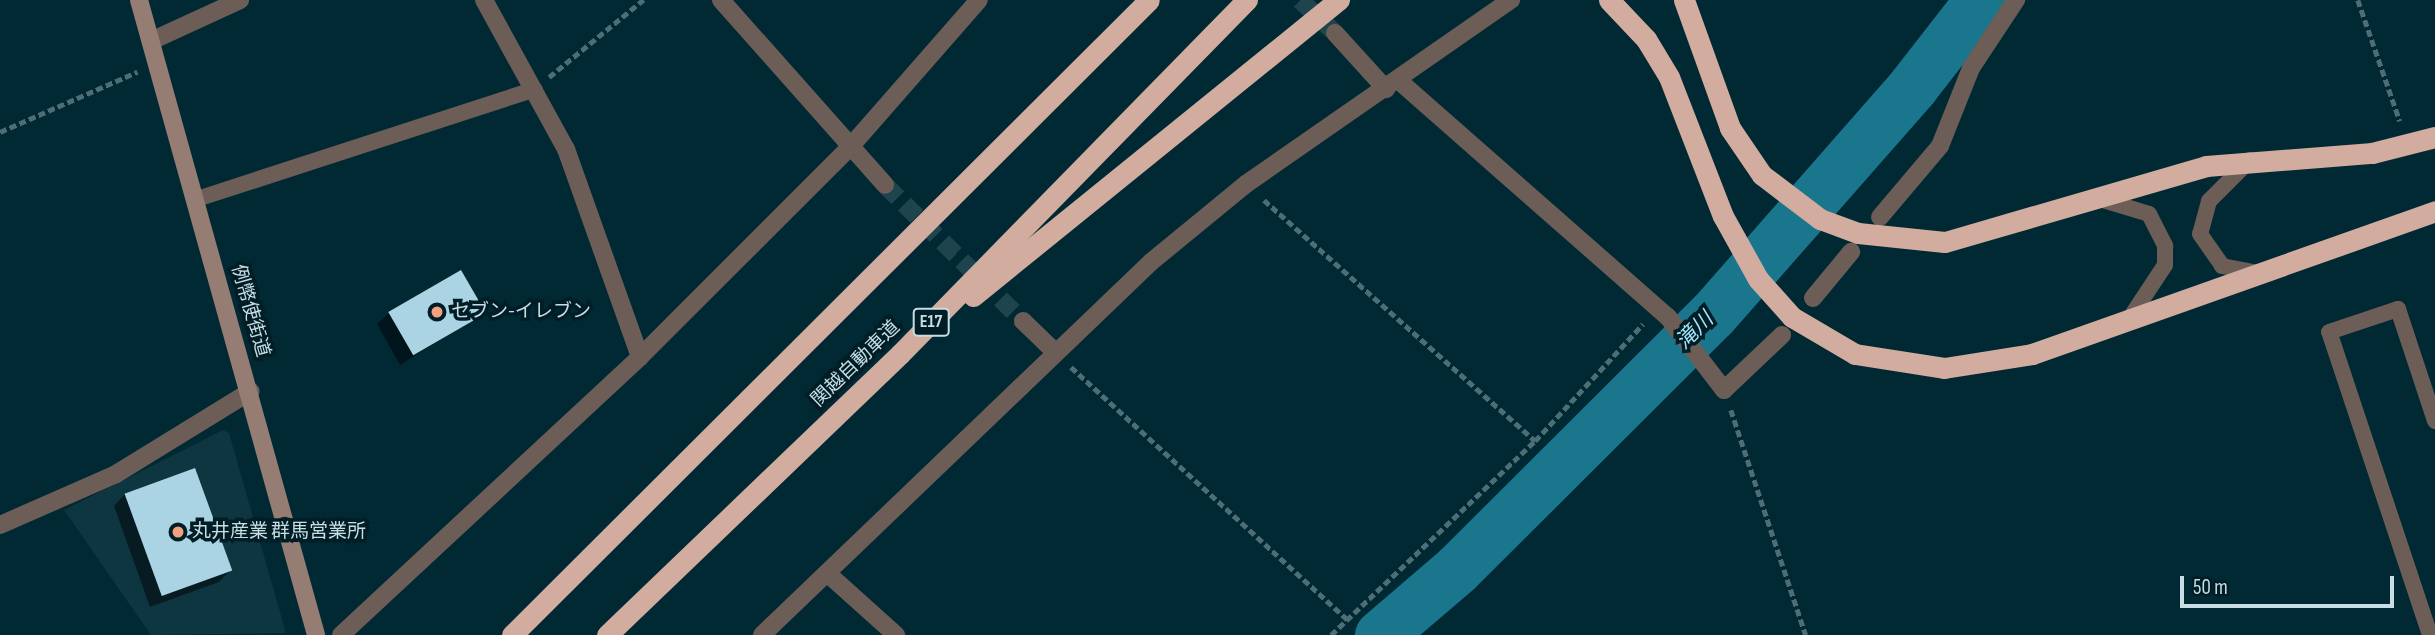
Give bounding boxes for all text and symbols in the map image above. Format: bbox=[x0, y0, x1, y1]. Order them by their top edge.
street label: 例幣使街道 bbox=[226, 262, 274, 360]
place label: セブン-イレブン bbox=[451, 301, 591, 323]
marker: セブン-イレブン bbox=[429, 304, 445, 320]
water label: 滝川 bbox=[1671, 307, 1719, 355]
road number: E17 bbox=[912, 308, 950, 336]
street label: 関越自動車道 bbox=[807, 316, 905, 412]
place label: 丸井産業 群馬営業所 bbox=[192, 521, 366, 543]
marker: 丸井産業 群馬営業所 bbox=[170, 524, 186, 540]
scale bar bbox=[2183, 562, 2396, 606]
text: 50 m bbox=[2193, 575, 2228, 600]

